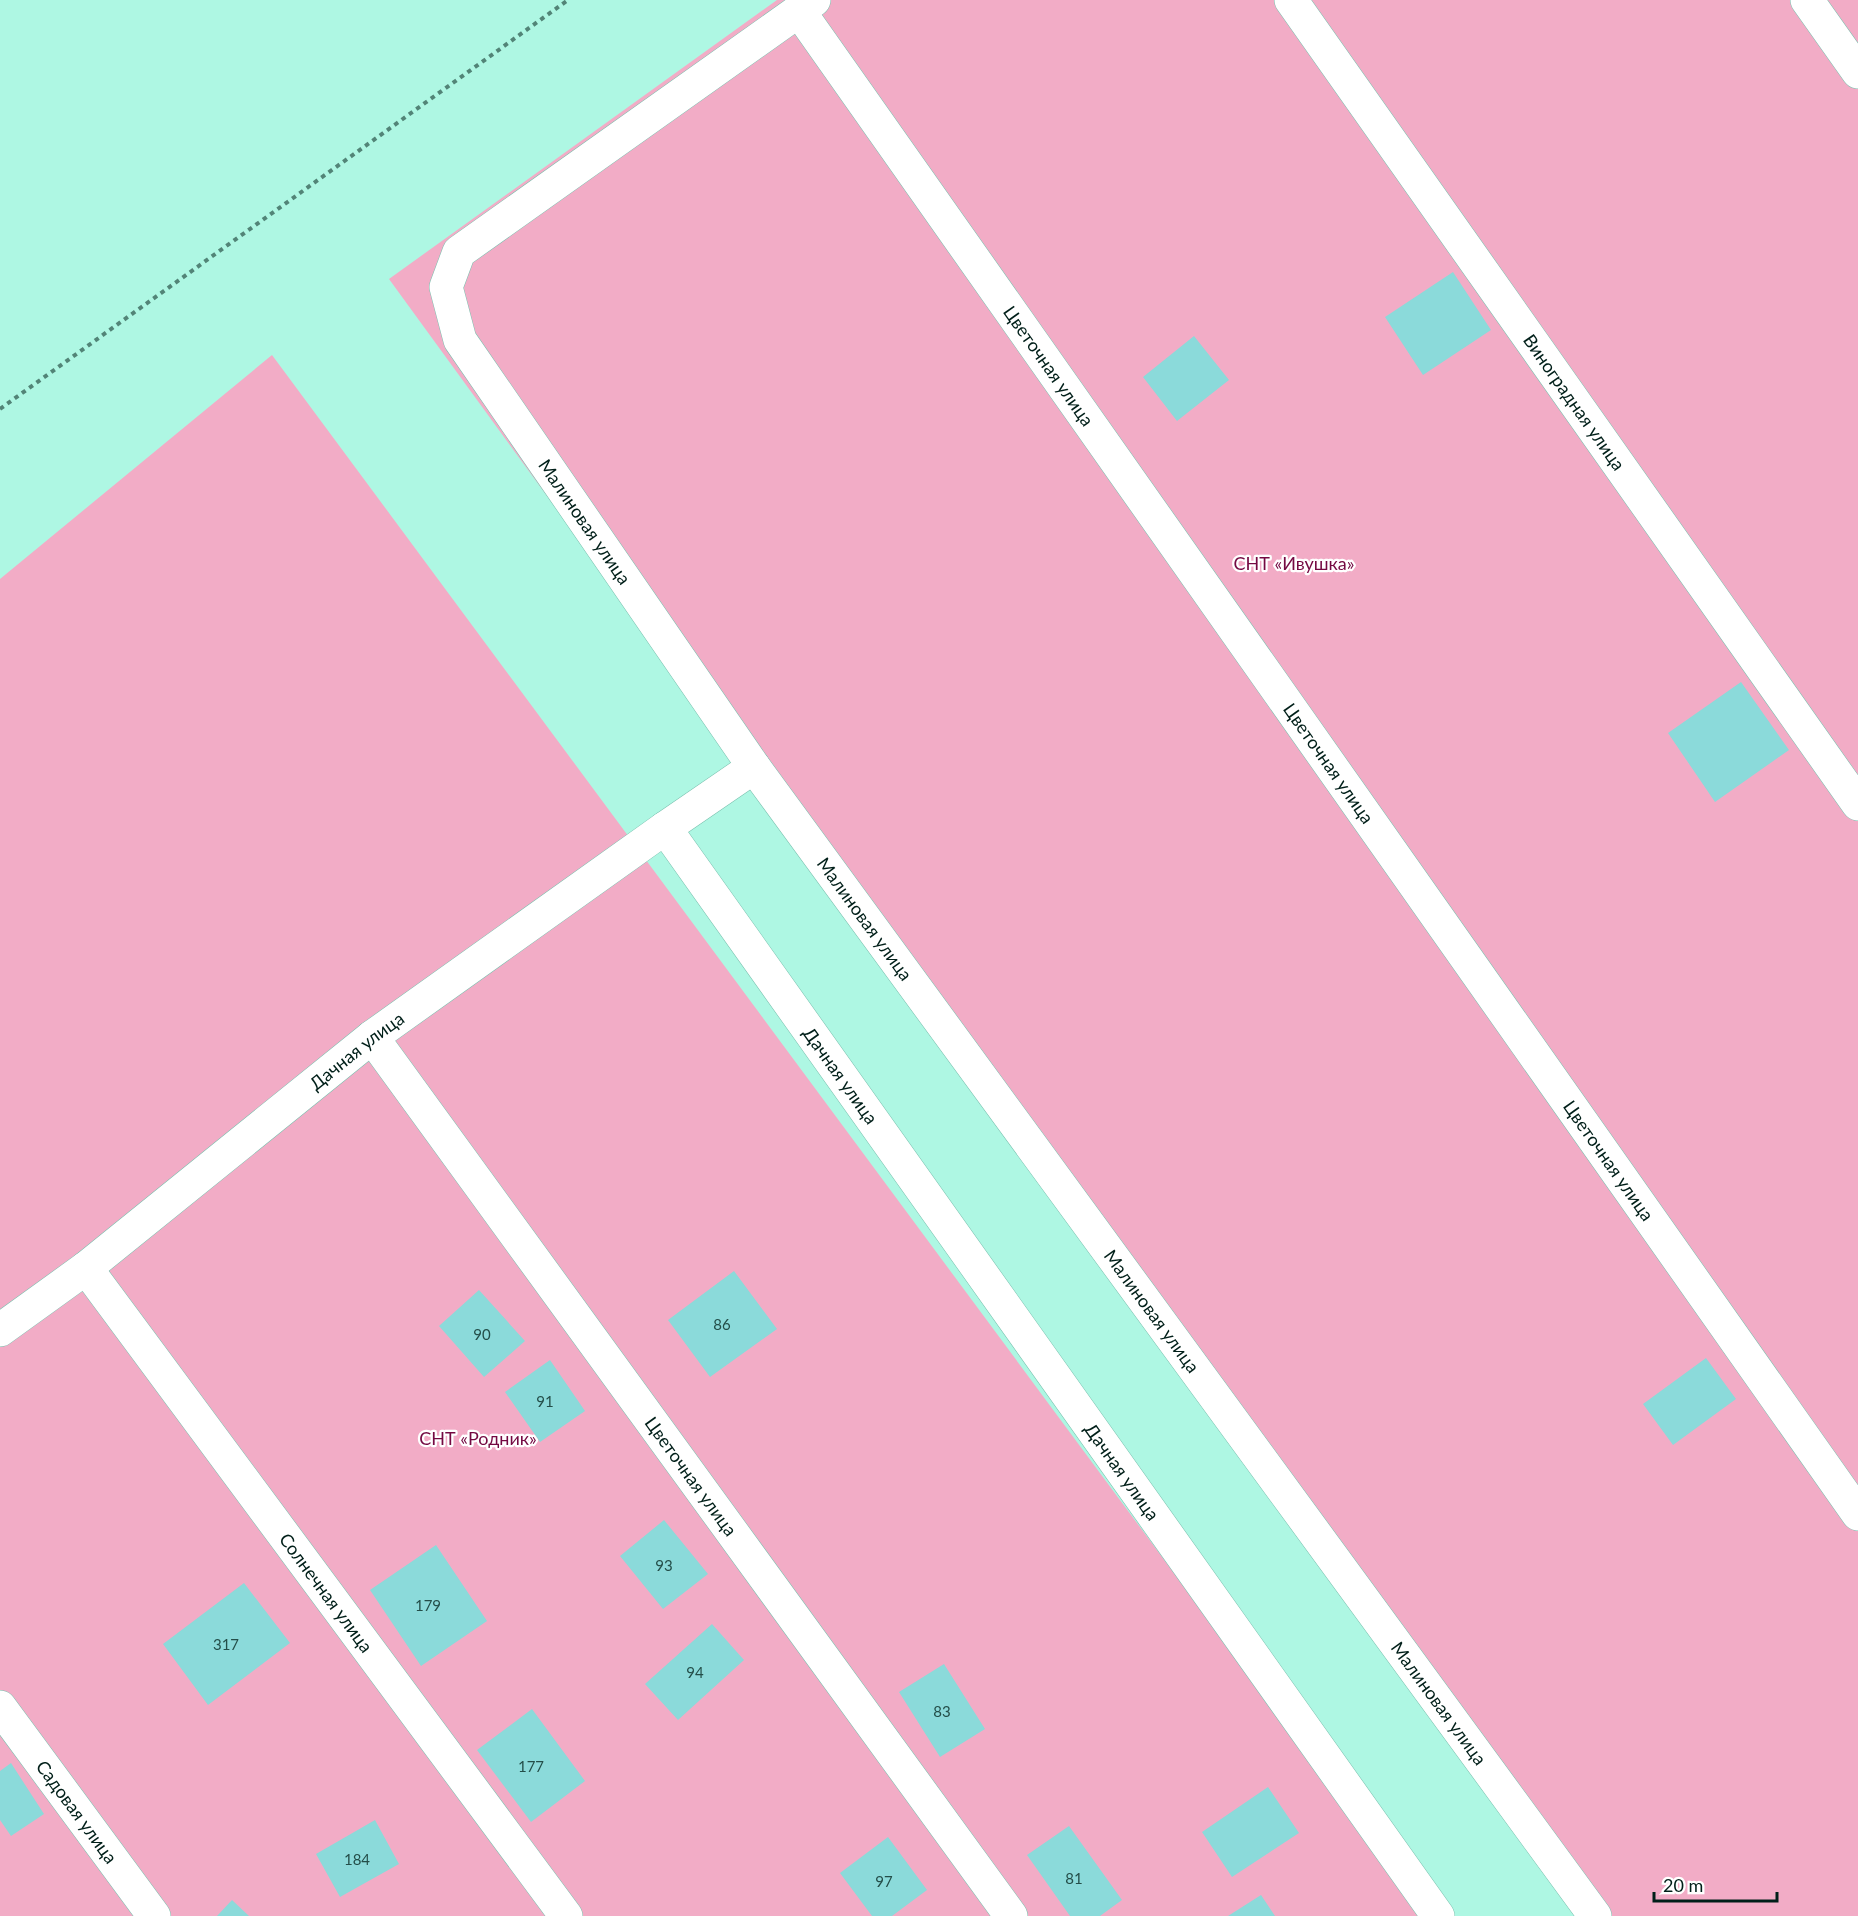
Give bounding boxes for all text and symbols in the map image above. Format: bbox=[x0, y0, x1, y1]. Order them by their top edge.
street label: Цветочная улица bbox=[999, 301, 1099, 430]
street label: Виноградная улица bbox=[1519, 330, 1630, 474]
street label: Малиновая улица bbox=[534, 455, 636, 588]
park label: СНТ «Ивушка» bbox=[1233, 552, 1355, 574]
street label: Цветочная улица bbox=[1279, 699, 1379, 828]
street label: Малиновая улица bbox=[813, 853, 917, 985]
street label: Дачная улица bbox=[305, 1007, 408, 1094]
street label: Дачная улица bbox=[799, 1022, 883, 1128]
street label: Цветочная улица bbox=[1559, 1096, 1659, 1225]
street label: Малиновая улица bbox=[1100, 1245, 1204, 1377]
house number: 86 bbox=[713, 1315, 731, 1333]
house number: 90 bbox=[473, 1325, 491, 1343]
house number: 91 bbox=[536, 1392, 554, 1410]
street label: Цветочная улица bbox=[641, 1412, 742, 1540]
street label: Дачная улица bbox=[1080, 1419, 1164, 1524]
park label: СНТ «Родник» bbox=[419, 1427, 537, 1449]
street label: Солнечная улица bbox=[275, 1529, 378, 1657]
house number: 93 bbox=[655, 1556, 673, 1574]
house number: 179 bbox=[415, 1596, 441, 1614]
house number: 317 bbox=[213, 1635, 239, 1653]
street label: Малиновая улица bbox=[1387, 1637, 1492, 1769]
house number: 94 bbox=[686, 1663, 704, 1681]
house number: 83 bbox=[933, 1702, 951, 1720]
street label: Садовая улица bbox=[32, 1756, 122, 1868]
house number: 177 bbox=[518, 1757, 544, 1775]
house number: 184 bbox=[344, 1850, 370, 1868]
scale bar bbox=[1654, 1865, 1777, 1903]
house number: 81 bbox=[1065, 1869, 1083, 1887]
house number: 97 bbox=[875, 1872, 893, 1890]
text: 20 m bbox=[1663, 1874, 1703, 1896]

